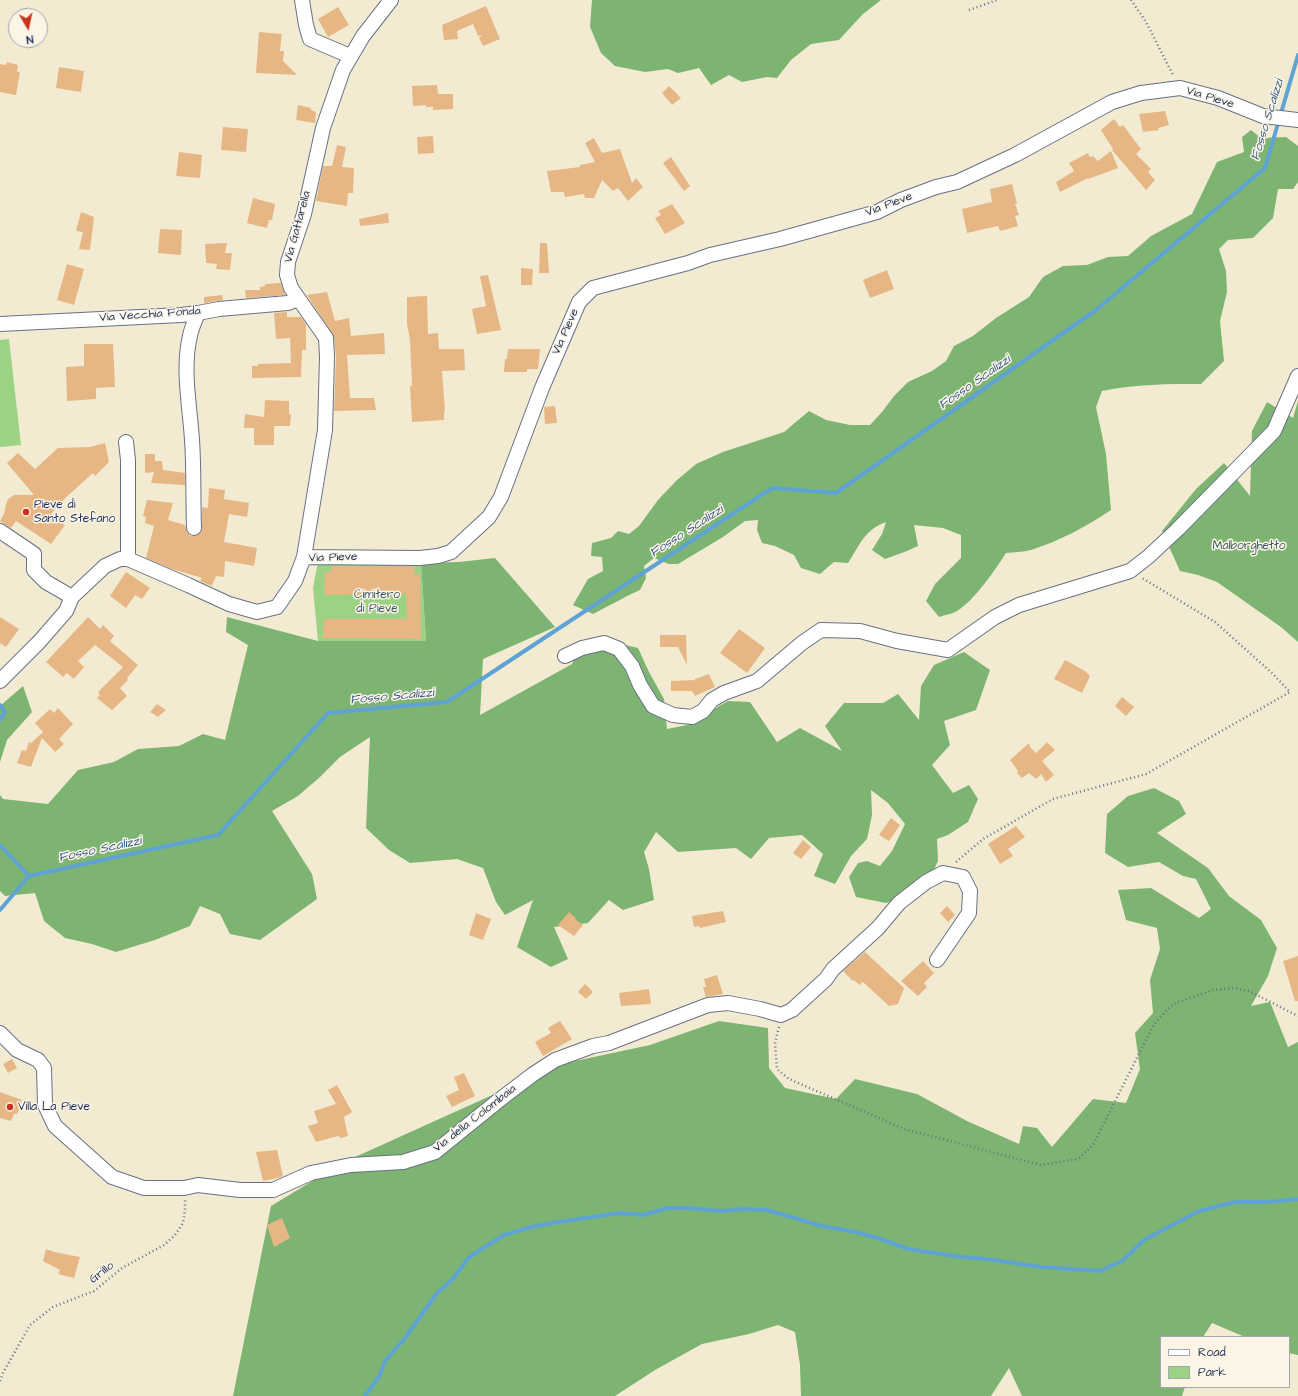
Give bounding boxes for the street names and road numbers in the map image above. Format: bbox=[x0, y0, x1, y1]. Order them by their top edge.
street label: Via Pieve bbox=[1185, 84, 1235, 112]
street label: Via Gattarella bbox=[282, 190, 314, 264]
street label: Via Pieve bbox=[864, 190, 914, 220]
street label: Via Vecchia Fonda bbox=[99, 304, 201, 326]
street label: Via Pieve bbox=[549, 307, 583, 357]
street label: Via Pieve bbox=[308, 550, 358, 566]
street label: Via della Colombaia bbox=[431, 1082, 519, 1156]
street label: Grillo bbox=[87, 1259, 117, 1287]

